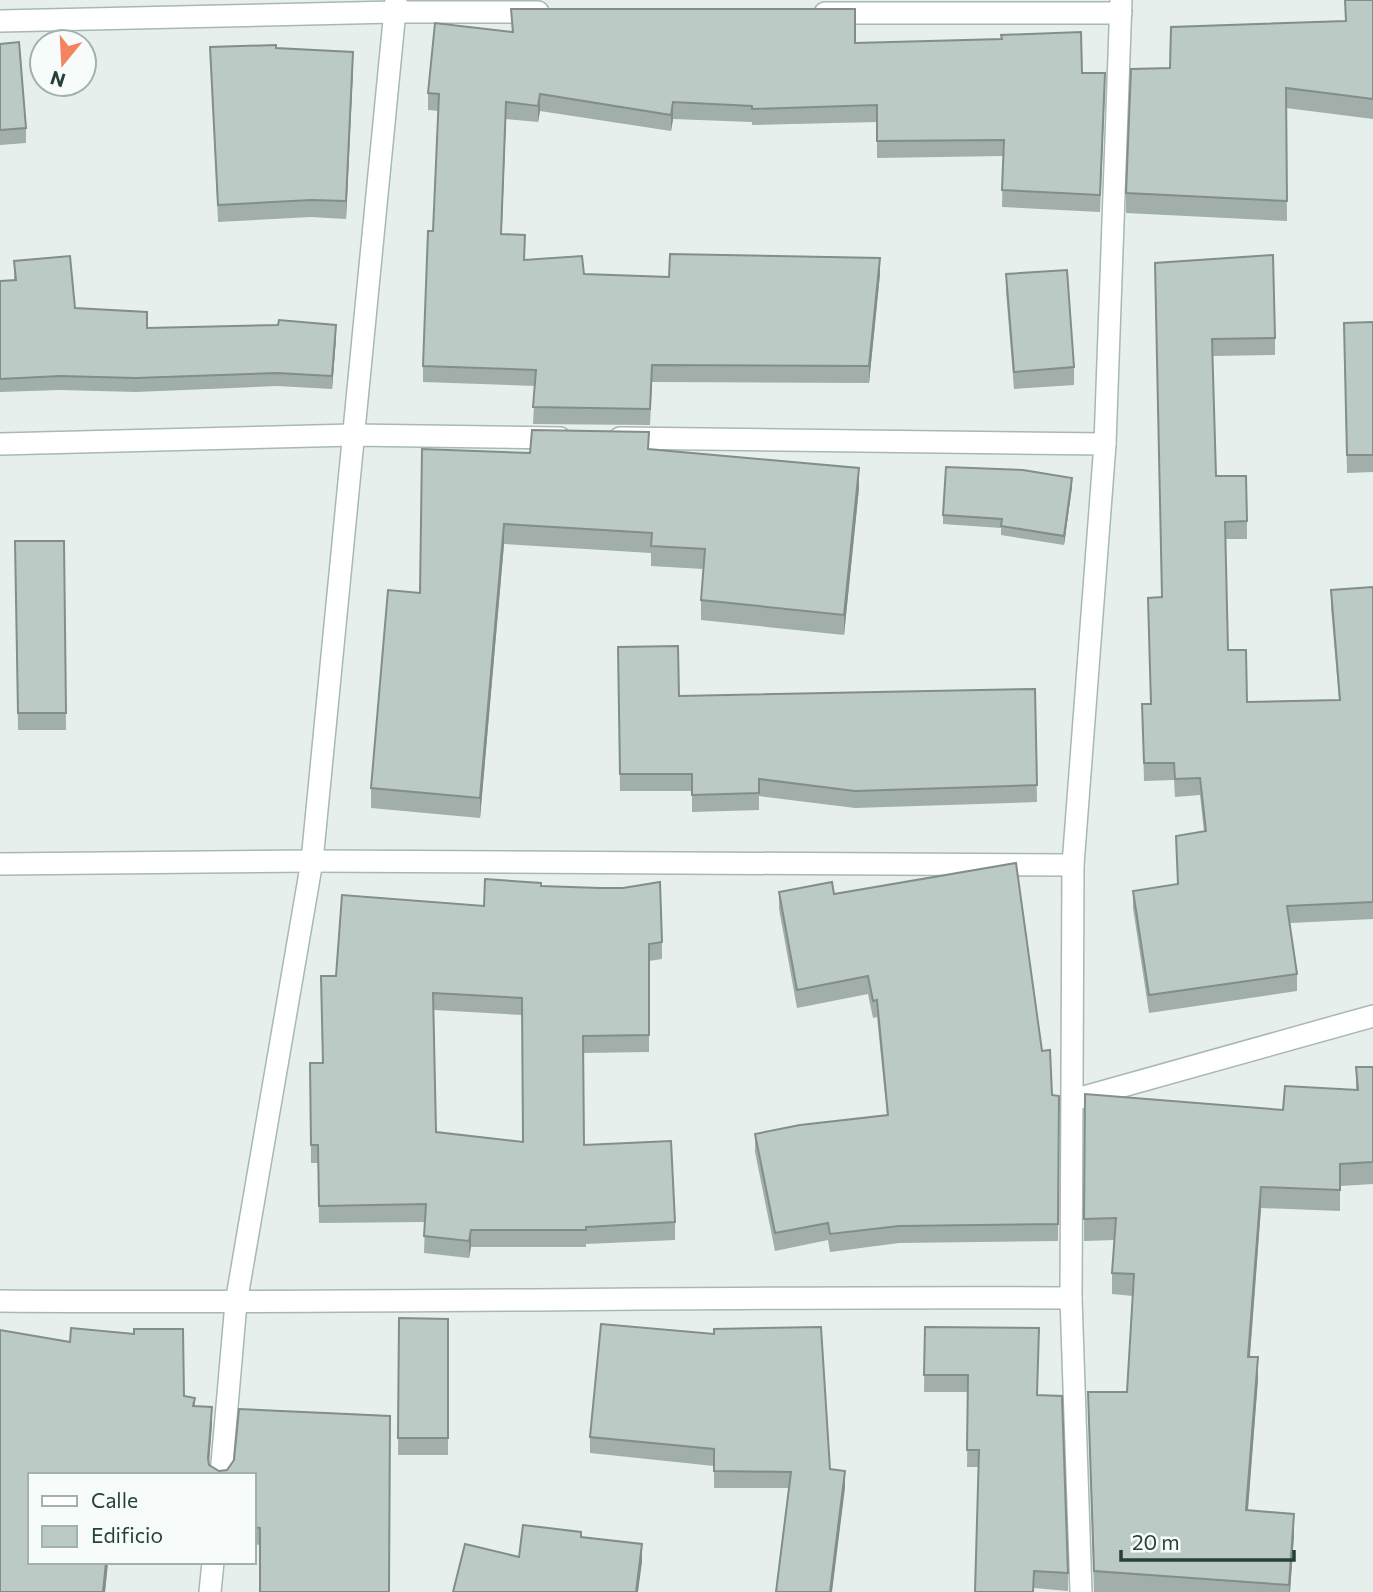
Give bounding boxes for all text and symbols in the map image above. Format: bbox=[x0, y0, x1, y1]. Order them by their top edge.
north arrow bbox=[28, 28, 98, 98]
text: N bbox=[47, 67, 68, 93]
legend bbox=[28, 1473, 256, 1564]
text: Calle bbox=[91, 1487, 138, 1512]
scale bar bbox=[1121, 1518, 1294, 1562]
text: Edificio bbox=[91, 1522, 163, 1547]
text: 20 m bbox=[1132, 1529, 1180, 1554]

